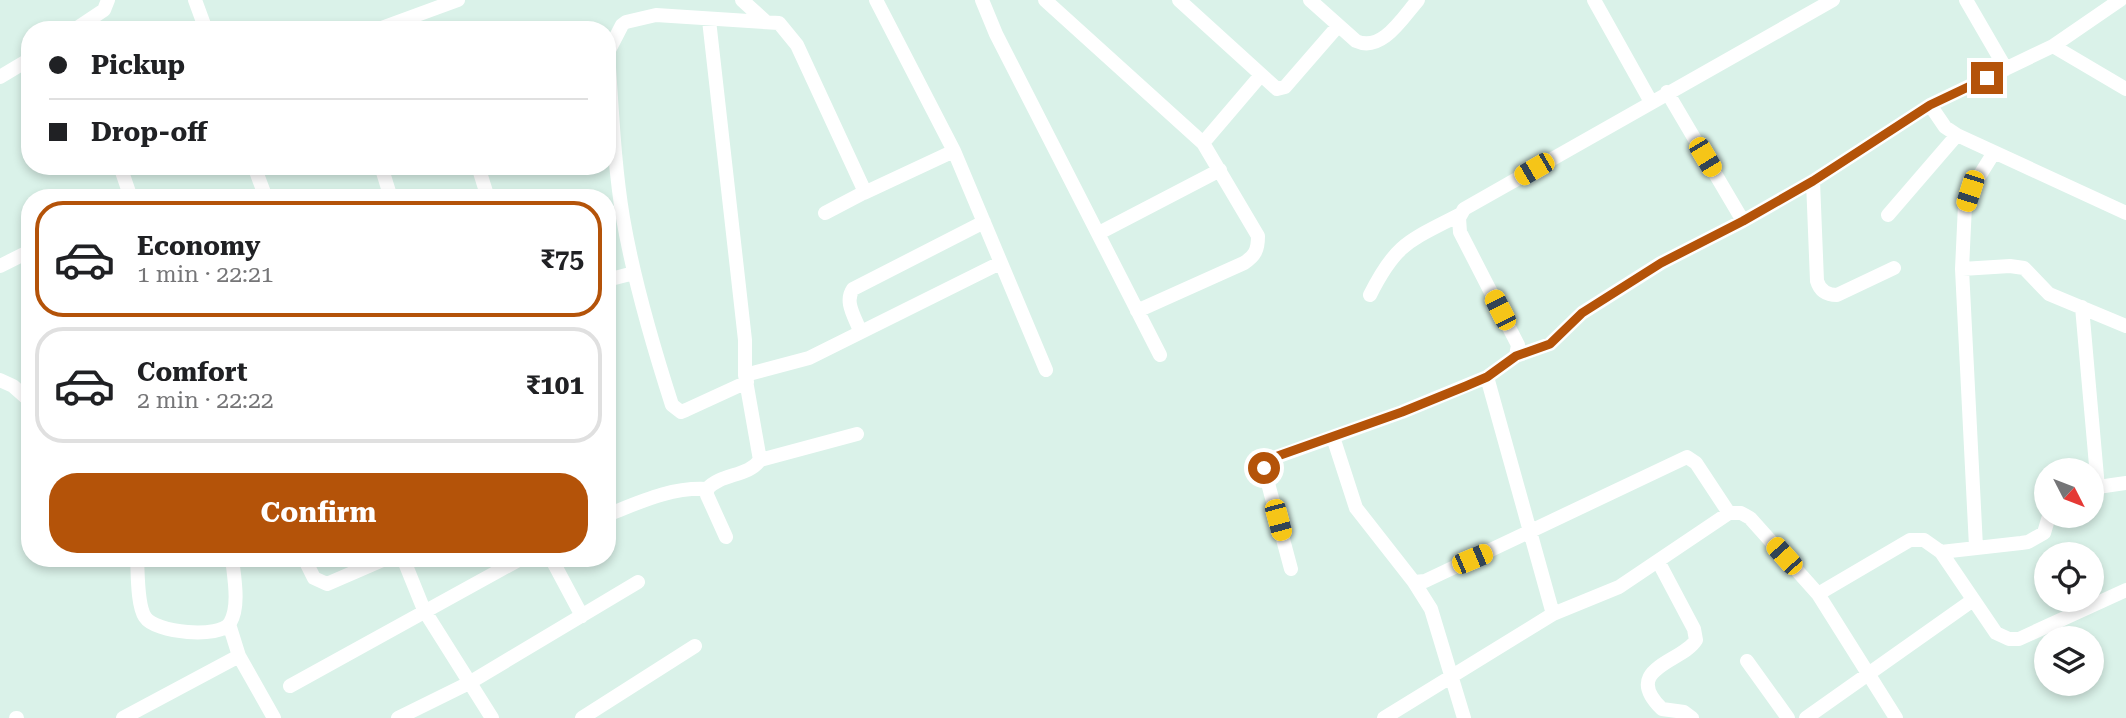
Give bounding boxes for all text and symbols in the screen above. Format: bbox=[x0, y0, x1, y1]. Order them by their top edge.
text: Pickup bbox=[91, 50, 185, 80]
route end bbox=[1971, 62, 2003, 94]
text: Drop-off bbox=[91, 117, 207, 147]
car bbox=[1686, 134, 1725, 180]
car bbox=[1511, 149, 1558, 189]
car bbox=[1954, 168, 1987, 214]
icon: car bbox=[53, 228, 116, 291]
text: Economy bbox=[137, 231, 260, 261]
text: ₹75 bbox=[540, 244, 584, 274]
text: 1 min · 22:21 bbox=[137, 261, 274, 288]
car bbox=[1482, 287, 1519, 333]
icon: car bbox=[53, 354, 116, 417]
text: Comfort bbox=[137, 357, 247, 387]
text: ₹101 bbox=[526, 370, 584, 400]
text: 2 min · 22:22 bbox=[137, 387, 274, 414]
route start bbox=[1248, 452, 1280, 484]
north arrow bbox=[2034, 458, 2104, 528]
map controls bbox=[2034, 458, 2104, 696]
button: Confirm bbox=[49, 473, 588, 553]
car bbox=[1263, 497, 1294, 543]
car bbox=[1763, 533, 1806, 579]
car bbox=[1449, 541, 1496, 577]
button: locate bbox=[2034, 542, 2104, 612]
button: layers bbox=[2034, 626, 2104, 696]

